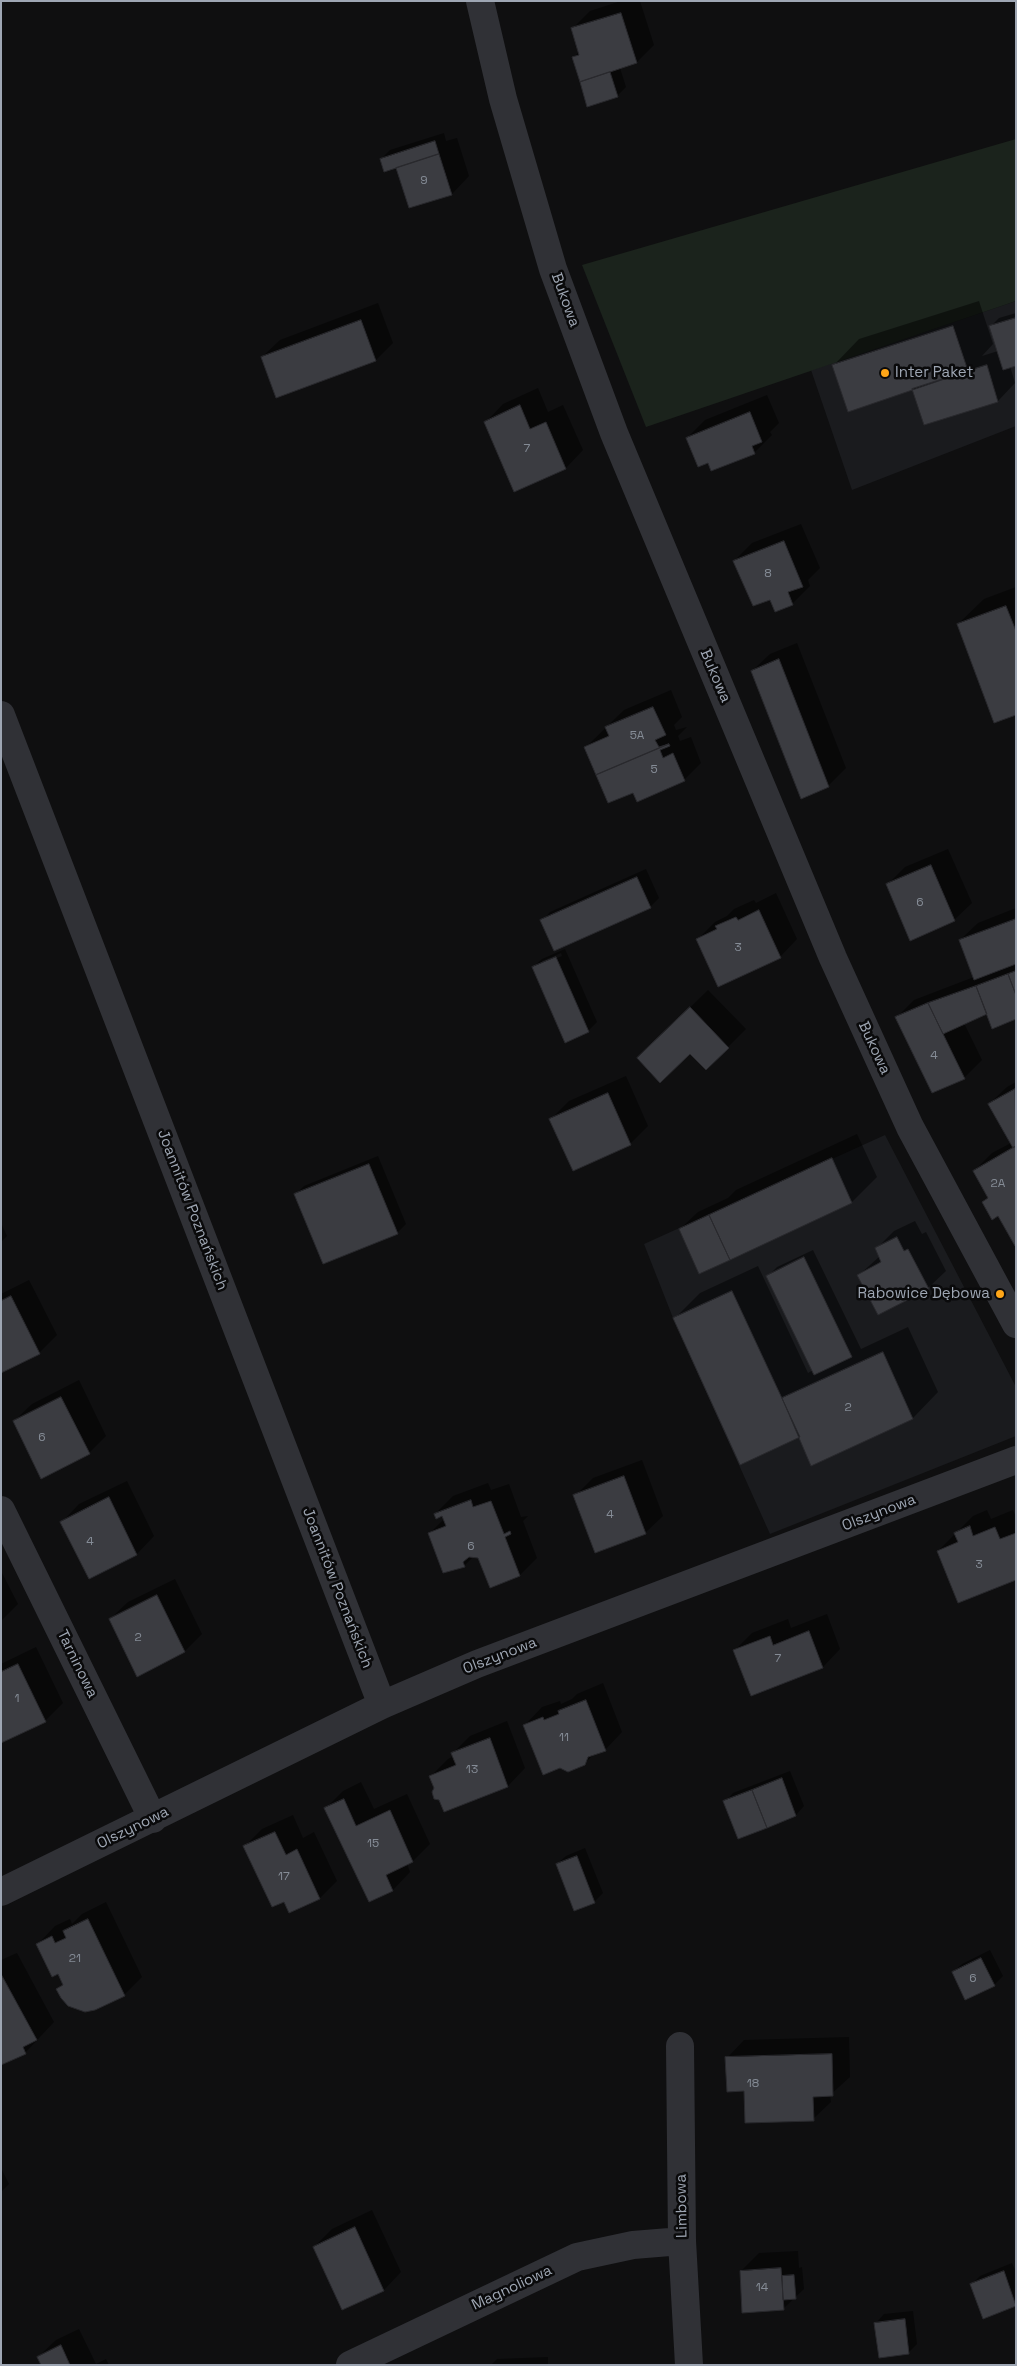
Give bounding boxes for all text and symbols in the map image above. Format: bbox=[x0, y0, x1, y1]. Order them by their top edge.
house number: 9 bbox=[420, 174, 428, 188]
street label: Bukowa bbox=[547, 270, 583, 330]
place label: Inter Paket bbox=[895, 364, 973, 382]
marker: Inter Paket bbox=[879, 367, 891, 379]
house number: 7 bbox=[524, 442, 530, 456]
house number: 8 bbox=[764, 567, 772, 581]
street label: Bukowa bbox=[696, 647, 734, 705]
house number: 5A bbox=[630, 729, 644, 743]
house number: 5 bbox=[650, 763, 658, 777]
house number: 6 bbox=[916, 896, 924, 910]
house number: 3 bbox=[734, 941, 742, 955]
street label: Bukowa bbox=[854, 1019, 894, 1077]
house number: 4 bbox=[930, 1049, 938, 1063]
street label: Joannitów Poznańskich bbox=[153, 1127, 231, 1293]
house number: 2A bbox=[991, 1177, 1005, 1191]
place label: Rabowice Dębowa bbox=[858, 1285, 990, 1303]
marker: Rabowice Dębowa bbox=[994, 1288, 1006, 1300]
house number: 2 bbox=[844, 1401, 852, 1415]
house number: 6 bbox=[38, 1431, 46, 1445]
street label: Olszynowa bbox=[840, 1491, 918, 1535]
street label: Joannitów Poznańskich bbox=[298, 1505, 376, 1671]
house number: 4 bbox=[606, 1508, 614, 1522]
house number: 4 bbox=[86, 1535, 94, 1549]
house number: 6 bbox=[467, 1540, 475, 1554]
house number: 3 bbox=[975, 1558, 983, 1572]
street label: Tarninowa bbox=[53, 1627, 101, 1701]
house number: 2 bbox=[134, 1631, 142, 1645]
street label: Olszynowa bbox=[461, 1634, 539, 1678]
house number: 7 bbox=[775, 1652, 781, 1666]
house number: 1 bbox=[14, 1692, 20, 1706]
house number: 11 bbox=[559, 1731, 569, 1745]
house number: 13 bbox=[466, 1763, 478, 1777]
street label: Olszynowa bbox=[94, 1803, 172, 1853]
house number: 15 bbox=[367, 1837, 379, 1851]
house number: 17 bbox=[278, 1870, 290, 1884]
house number: 21 bbox=[69, 1952, 81, 1966]
house number: 6 bbox=[969, 1972, 977, 1986]
house number: 18 bbox=[747, 2077, 759, 2091]
street label: Limbowa bbox=[672, 2174, 692, 2238]
street label: Magnoliowa bbox=[469, 2262, 555, 2314]
house number: 14 bbox=[756, 2281, 768, 2295]

